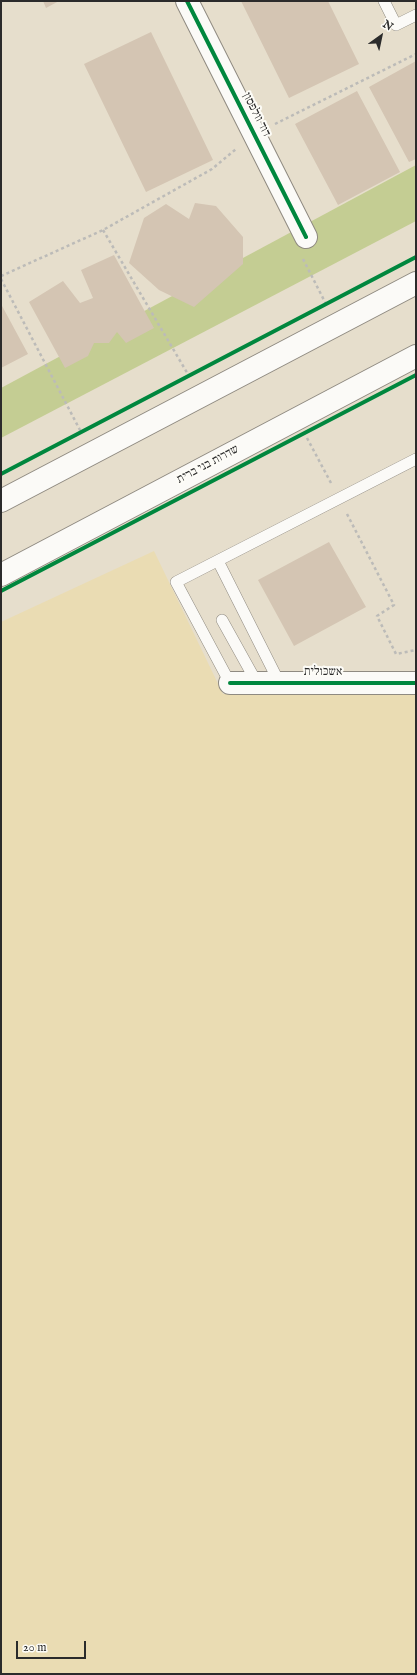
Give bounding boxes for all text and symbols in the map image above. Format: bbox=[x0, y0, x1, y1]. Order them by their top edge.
north arrow bbox=[361, 16, 401, 56]
text: N bbox=[380, 17, 395, 34]
street label: דוד וולפסון bbox=[239, 91, 273, 139]
street label: שדרות בני ברית bbox=[174, 443, 242, 487]
street label: אשכולית bbox=[304, 666, 342, 680]
scale bar bbox=[18, 1633, 88, 1659]
text: 20 m bbox=[23, 1640, 46, 1655]

